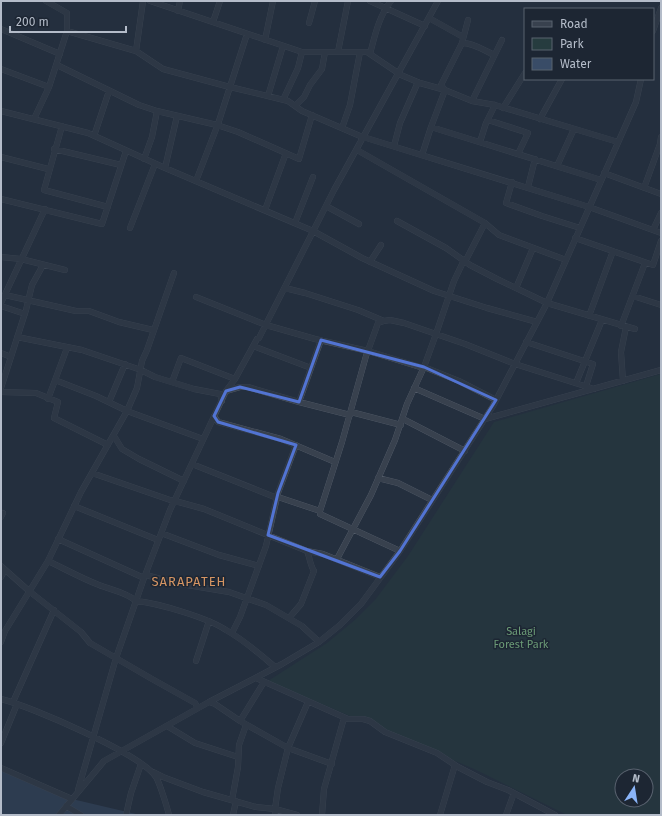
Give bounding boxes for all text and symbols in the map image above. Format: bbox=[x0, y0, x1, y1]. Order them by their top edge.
scale bar bbox=[10, 8, 126, 34]
legend bbox=[524, 8, 654, 80]
text: 200 m bbox=[16, 15, 49, 29]
text: Road bbox=[560, 17, 588, 31]
text: Park bbox=[560, 37, 584, 51]
text: Water bbox=[560, 57, 592, 71]
district label: SARAPATEH bbox=[152, 574, 226, 589]
park label: Salagi Forest Park bbox=[493, 625, 549, 651]
north arrow bbox=[614, 768, 654, 808]
text: N bbox=[631, 772, 641, 786]

